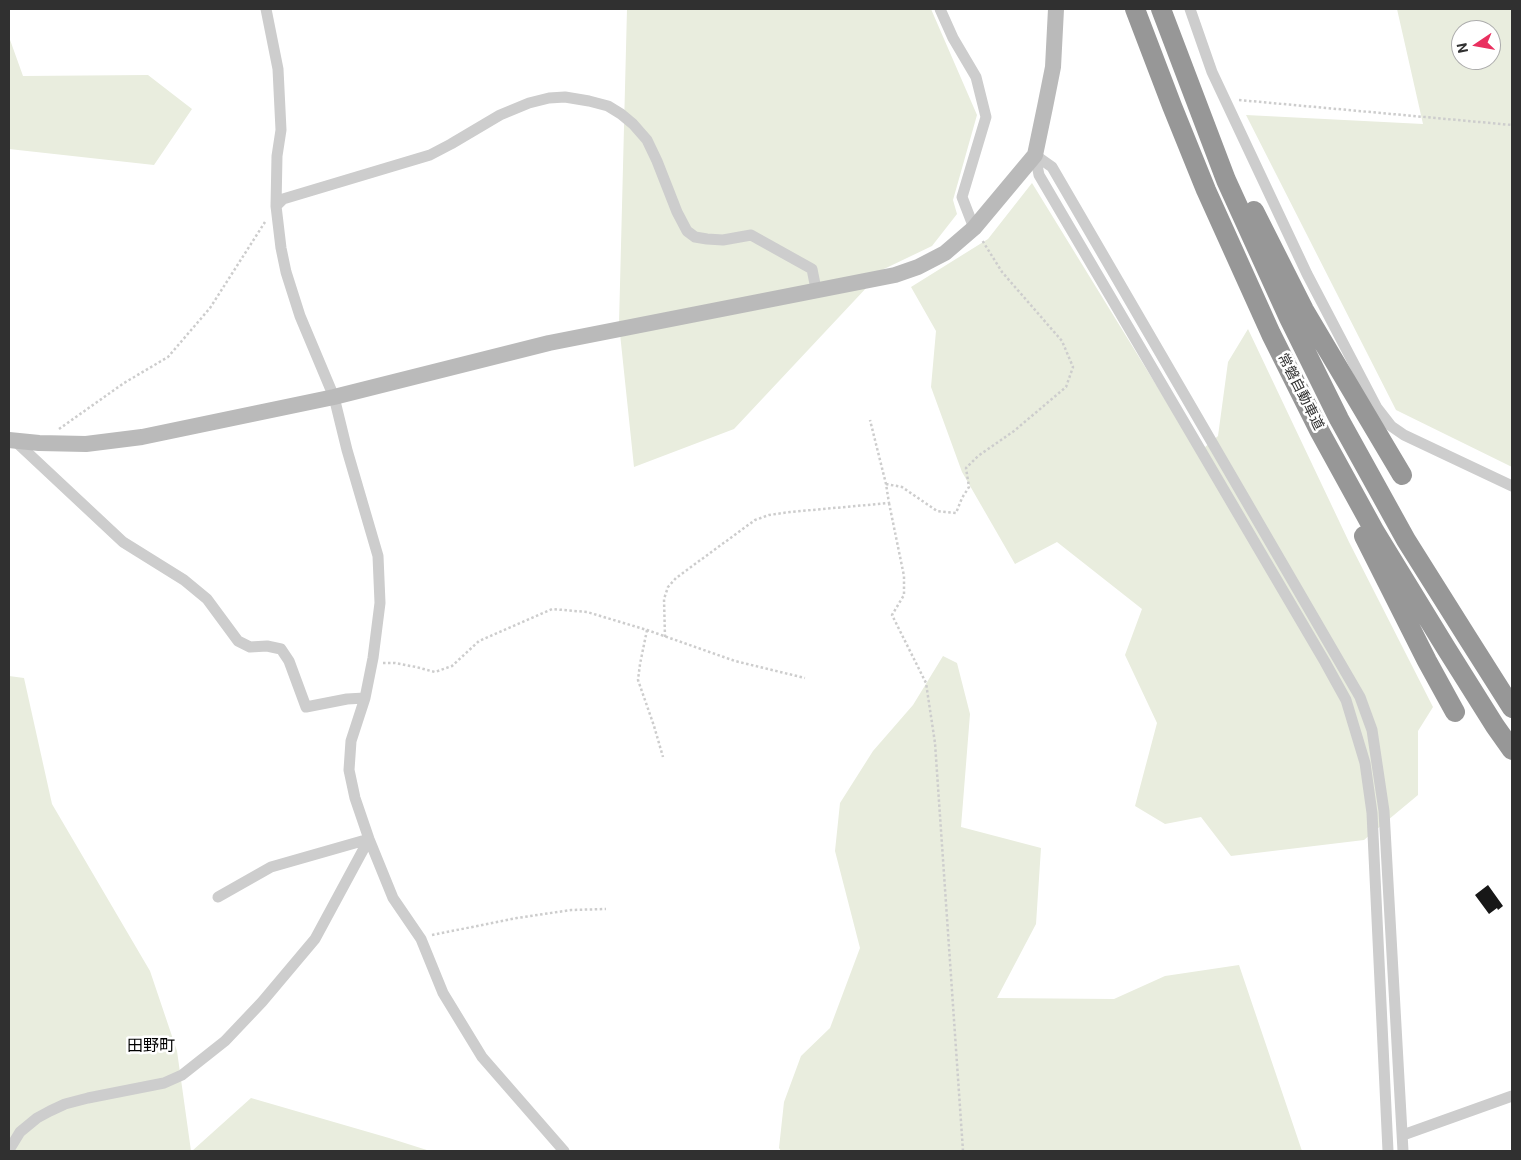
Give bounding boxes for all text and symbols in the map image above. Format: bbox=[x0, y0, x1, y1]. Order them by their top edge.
north arrow bbox=[1451, 20, 1501, 70]
text: N bbox=[1453, 41, 1471, 54]
street label: 常磐自動車道 bbox=[1273, 351, 1327, 433]
district label: 田野町 bbox=[127, 1037, 175, 1057]

